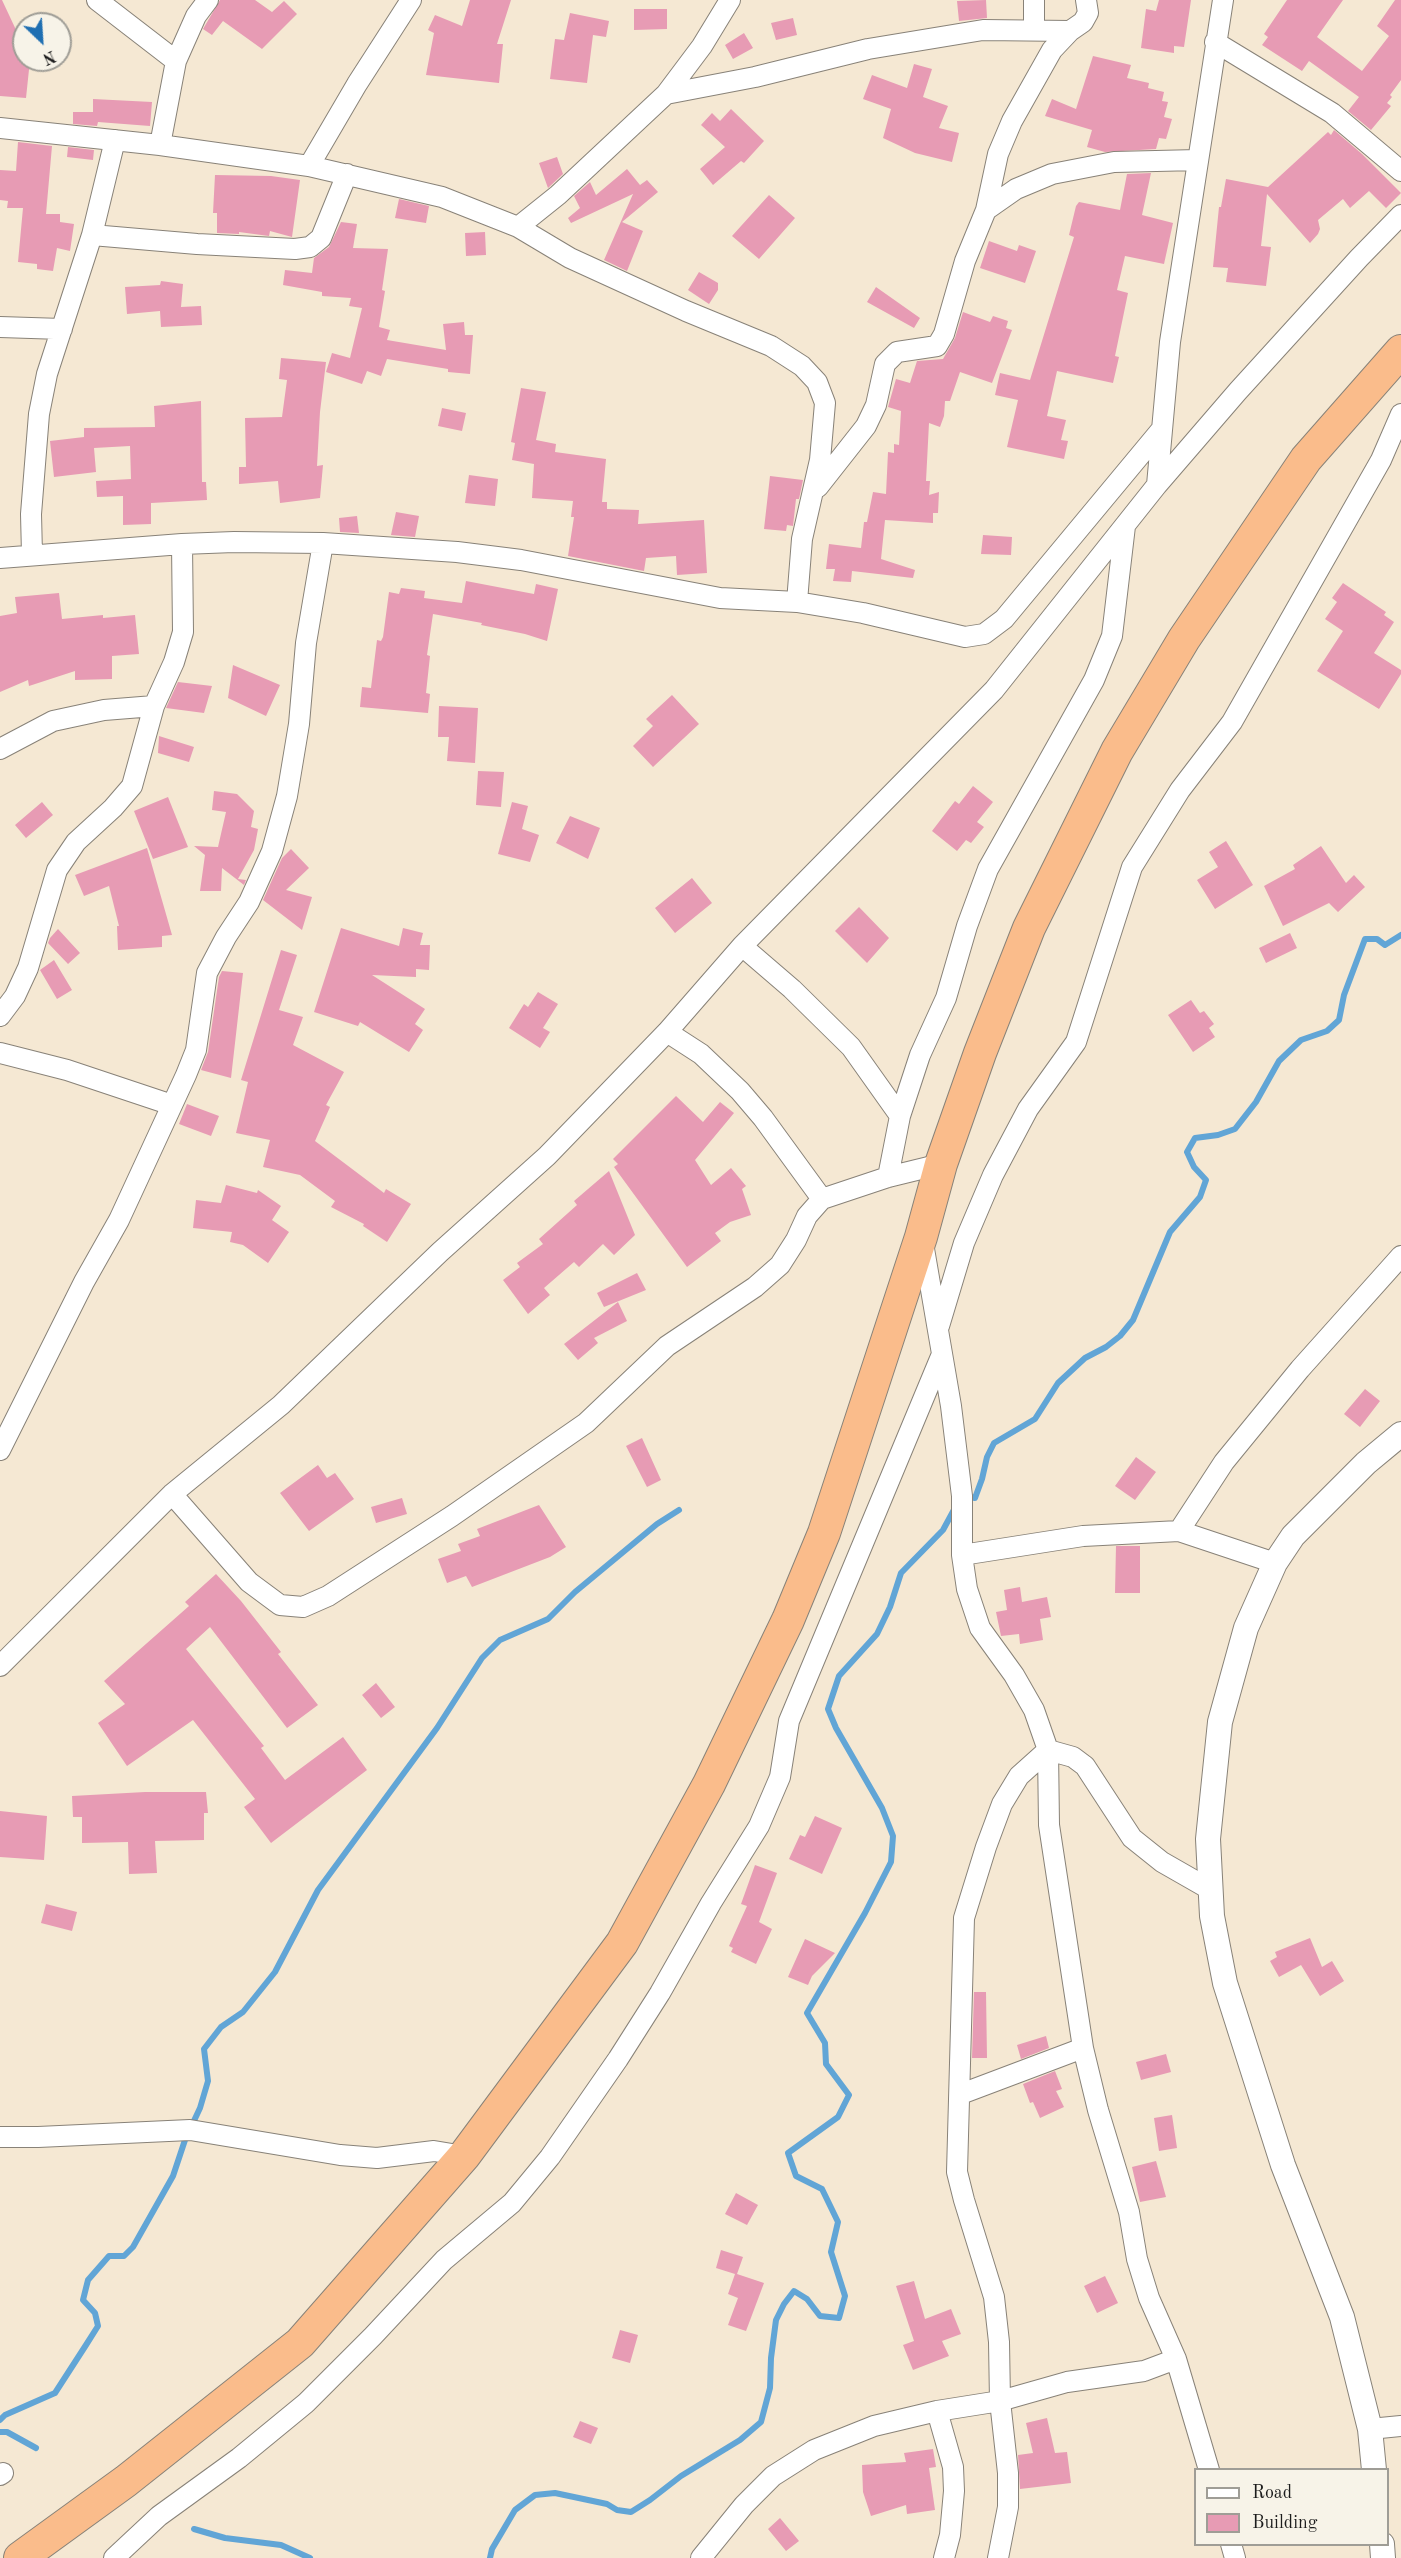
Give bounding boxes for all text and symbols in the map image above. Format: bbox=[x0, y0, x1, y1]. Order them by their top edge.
north arrow bbox=[12, 12, 72, 72]
text: N bbox=[40, 47, 58, 66]
legend bbox=[1194, 2468, 1389, 2546]
text: Road bbox=[1252, 2484, 1292, 2502]
text: Building bbox=[1252, 2514, 1317, 2532]

